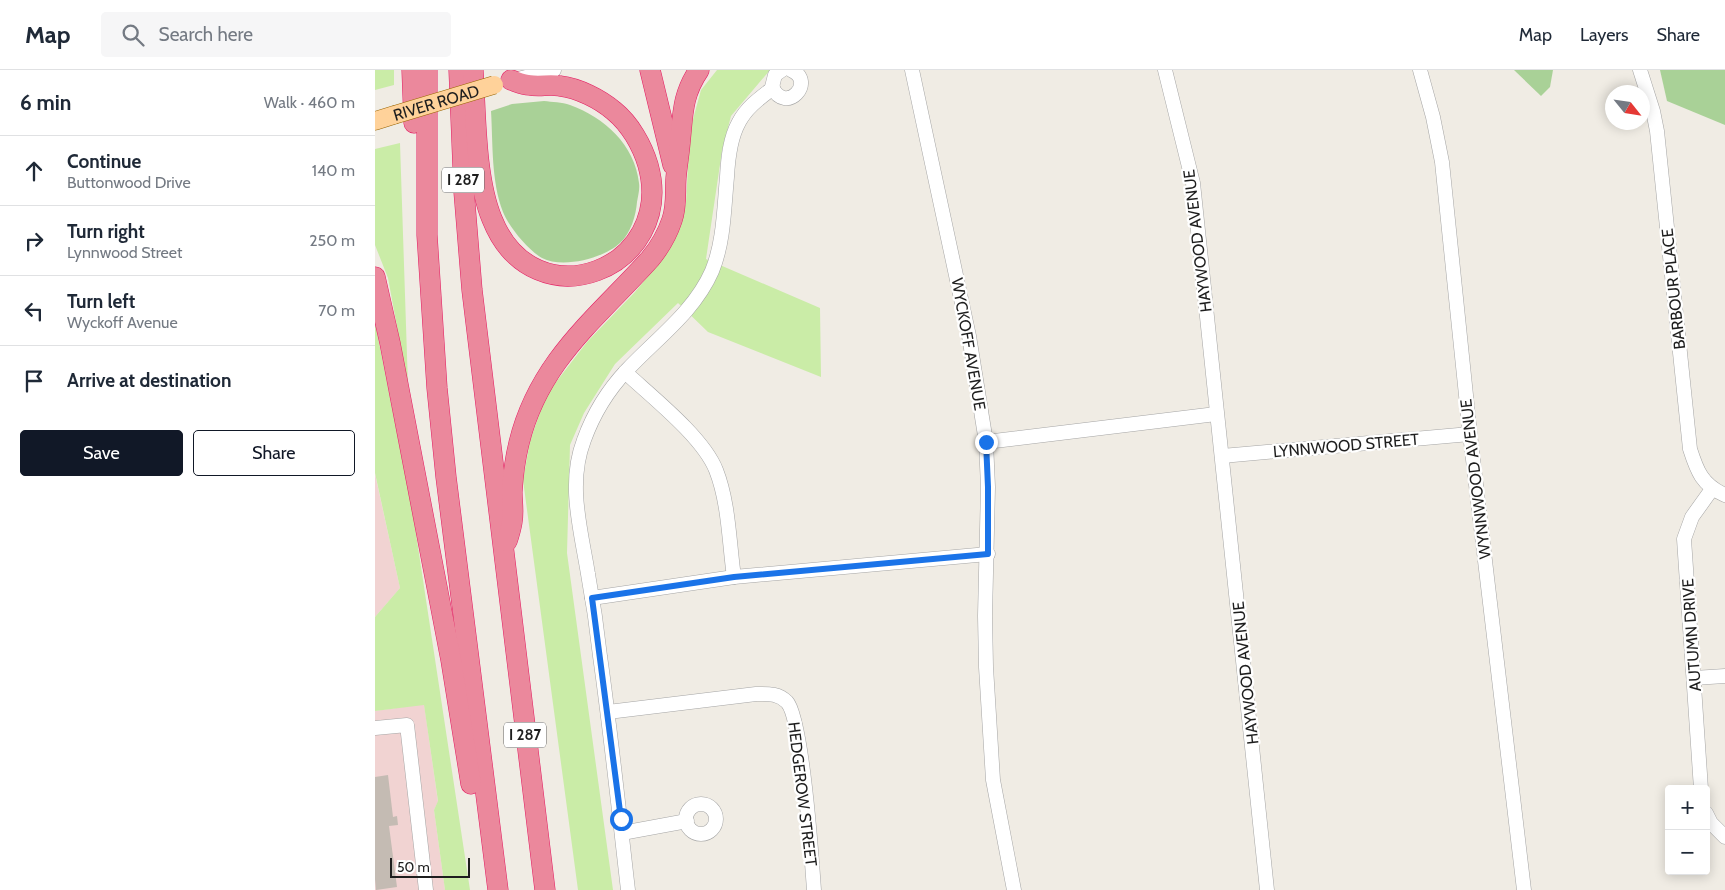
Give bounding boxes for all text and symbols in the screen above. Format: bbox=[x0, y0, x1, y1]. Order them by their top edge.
search box bbox=[101, 12, 451, 57]
text: Map bbox=[25, 20, 71, 49]
icon: search bbox=[119, 21, 147, 49]
text: Search here bbox=[159, 23, 253, 46]
text: Map bbox=[1519, 24, 1552, 46]
text: Layers bbox=[1580, 24, 1629, 46]
text: Share bbox=[1657, 24, 1700, 46]
street label: RIVER ROAD bbox=[391, 81, 482, 125]
north arrow bbox=[1605, 85, 1650, 130]
text: 6 min bbox=[20, 90, 71, 115]
text: Walk · 460 m bbox=[264, 93, 355, 112]
text: Continue bbox=[67, 150, 141, 173]
icon: ahead bbox=[20, 157, 48, 185]
text: 140 m bbox=[312, 161, 355, 180]
road number: I 287 bbox=[442, 168, 484, 192]
street label: HAYWOOD AVENUE bbox=[1179, 168, 1216, 313]
text: Buttonwood Drive bbox=[67, 173, 191, 192]
text: Turn right bbox=[67, 220, 145, 243]
icon: right bbox=[20, 227, 48, 255]
street label: BARBOUR PLACE bbox=[1658, 227, 1689, 350]
text: 250 m bbox=[309, 231, 355, 250]
text: Lynnwood Street bbox=[67, 243, 182, 262]
street label: WYCKOFF AVENUE bbox=[947, 276, 990, 412]
text: Turn left bbox=[67, 290, 135, 313]
icon: left bbox=[20, 297, 48, 325]
text: 70 m bbox=[318, 301, 355, 320]
text: Wyckoff Avenue bbox=[67, 313, 178, 332]
icon: arrive bbox=[20, 367, 48, 395]
text: Arrive at destination bbox=[67, 369, 231, 392]
street label: WYNNWOOD AVENUE bbox=[1456, 398, 1495, 560]
button: Save bbox=[20, 430, 183, 476]
button: Share bbox=[193, 430, 355, 476]
street label: LYNNWOOD STREET bbox=[1272, 430, 1420, 461]
route end bbox=[975, 431, 998, 454]
street label: AUTUMN DRIVE bbox=[1678, 578, 1705, 692]
street label: HAYWOOD AVENUE bbox=[1229, 600, 1262, 745]
street label: HEDGEROW STREET bbox=[784, 721, 821, 868]
road number: I 287 bbox=[504, 722, 546, 748]
map controls bbox=[1665, 785, 1710, 875]
button: + bbox=[1665, 785, 1710, 830]
route start bbox=[610, 808, 633, 831]
button: − bbox=[1665, 830, 1710, 875]
scale bar bbox=[390, 855, 470, 878]
text: 50 m bbox=[397, 858, 430, 876]

